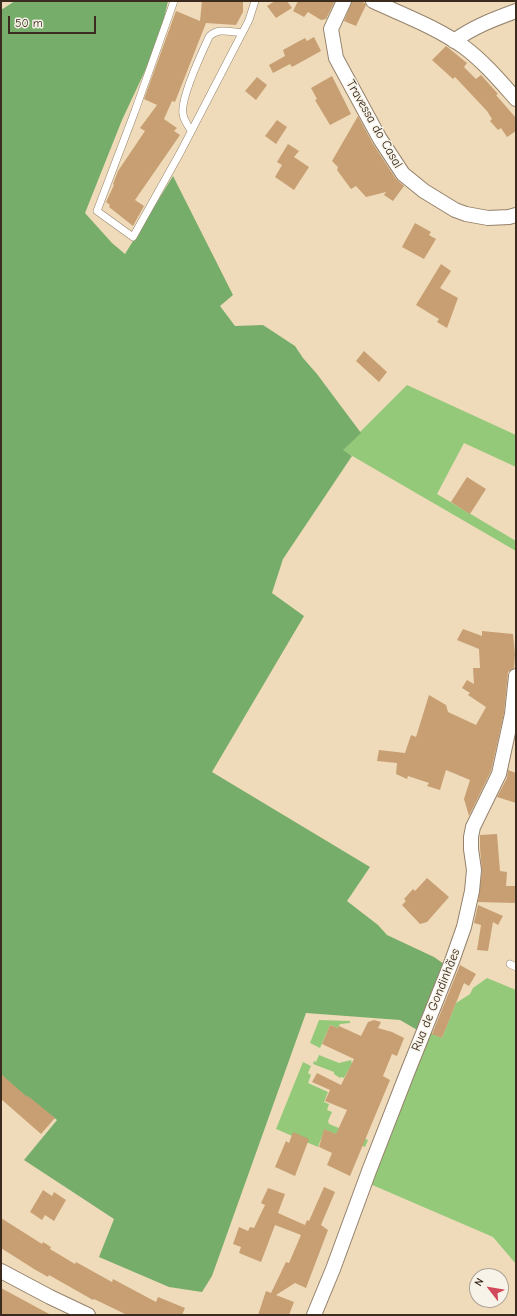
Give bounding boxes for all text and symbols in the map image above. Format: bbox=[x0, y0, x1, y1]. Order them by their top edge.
scale bar bbox=[10, 8, 98, 34]
text: 50 m bbox=[15, 16, 43, 30]
street label: Travessa do Casal bbox=[342, 77, 406, 171]
street label: Rua de Gondinhães bbox=[408, 946, 464, 1054]
north arrow bbox=[469, 1268, 509, 1308]
text: N bbox=[472, 1276, 487, 1289]

